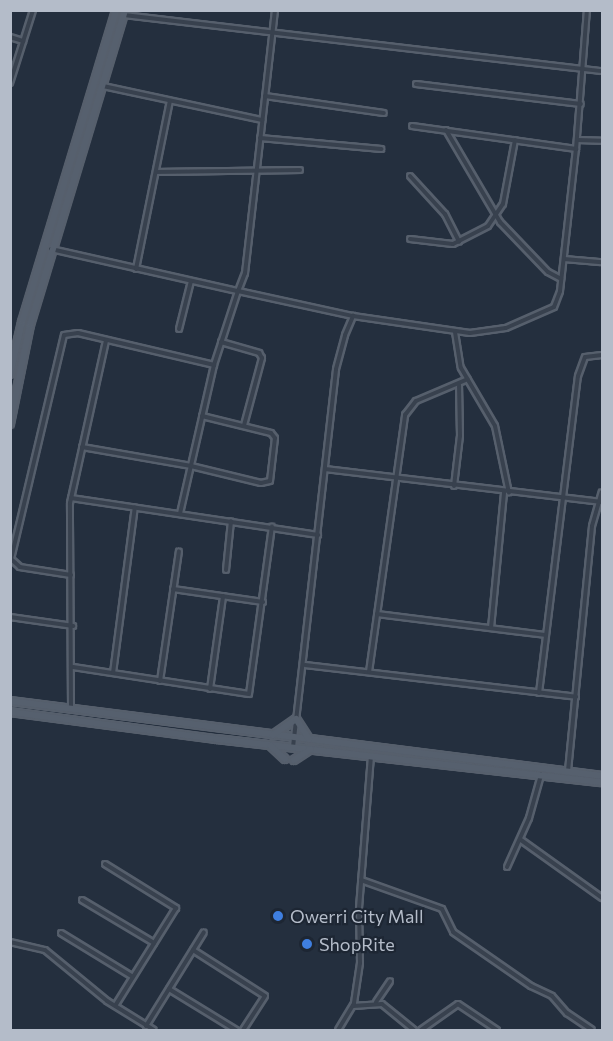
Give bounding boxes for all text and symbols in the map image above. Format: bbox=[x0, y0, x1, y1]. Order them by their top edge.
place label: Owerri City Mall bbox=[290, 905, 423, 927]
marker: Owerri City Mall bbox=[271, 909, 285, 923]
place label: ShopRite bbox=[319, 933, 395, 955]
marker: ShopRite bbox=[300, 937, 314, 951]

